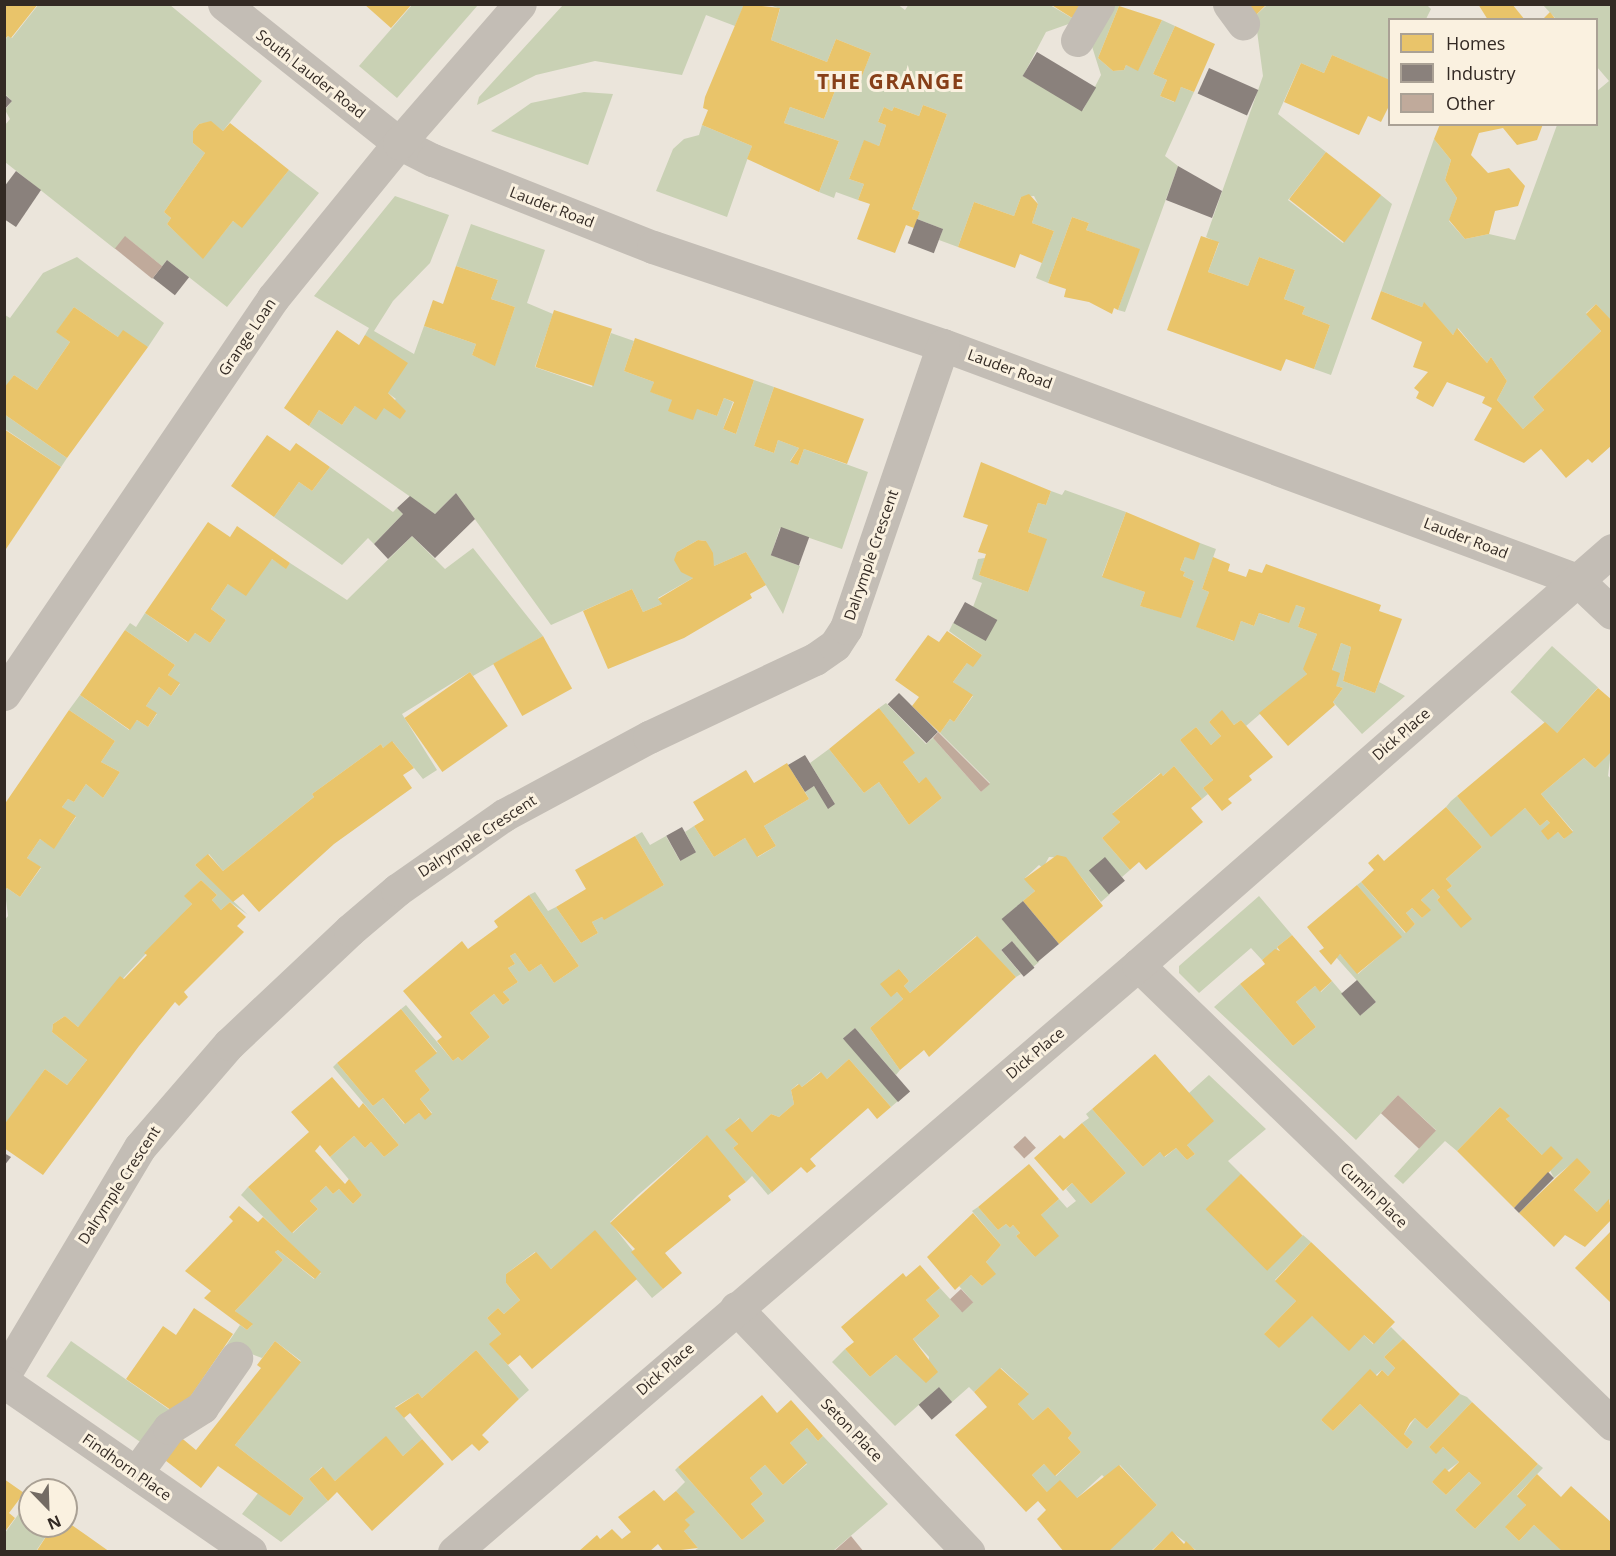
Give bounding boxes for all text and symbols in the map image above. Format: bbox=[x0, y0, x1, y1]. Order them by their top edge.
legend bbox=[1388, 18, 1598, 126]
street label: South Lauder Road bbox=[253, 26, 369, 122]
text: Homes bbox=[1446, 31, 1505, 55]
text: Industry bbox=[1446, 61, 1516, 85]
district label: THE GRANGE bbox=[817, 68, 965, 94]
text: Other bbox=[1446, 91, 1495, 115]
street label: Lauder Road bbox=[507, 183, 597, 231]
street label: Grange Loan bbox=[215, 295, 279, 379]
street label: Lauder Road bbox=[965, 345, 1055, 393]
street label: Dalrymple Crescent bbox=[840, 487, 902, 623]
street label: Lauder Road bbox=[1421, 514, 1511, 562]
street label: Dick Place bbox=[1369, 704, 1433, 764]
street label: Dalrymple Crescent bbox=[415, 791, 539, 881]
street label: Dick Place bbox=[1002, 1023, 1068, 1083]
street label: Dalrymple Crescent bbox=[74, 1123, 164, 1247]
street label: Cumin Place bbox=[1337, 1159, 1411, 1231]
street label: Dick Place bbox=[633, 1339, 697, 1399]
street label: Seton Place bbox=[817, 1395, 887, 1465]
street label: Findhorn Place bbox=[79, 1430, 175, 1504]
north arrow bbox=[18, 1478, 78, 1538]
text: N bbox=[44, 1510, 65, 1535]

